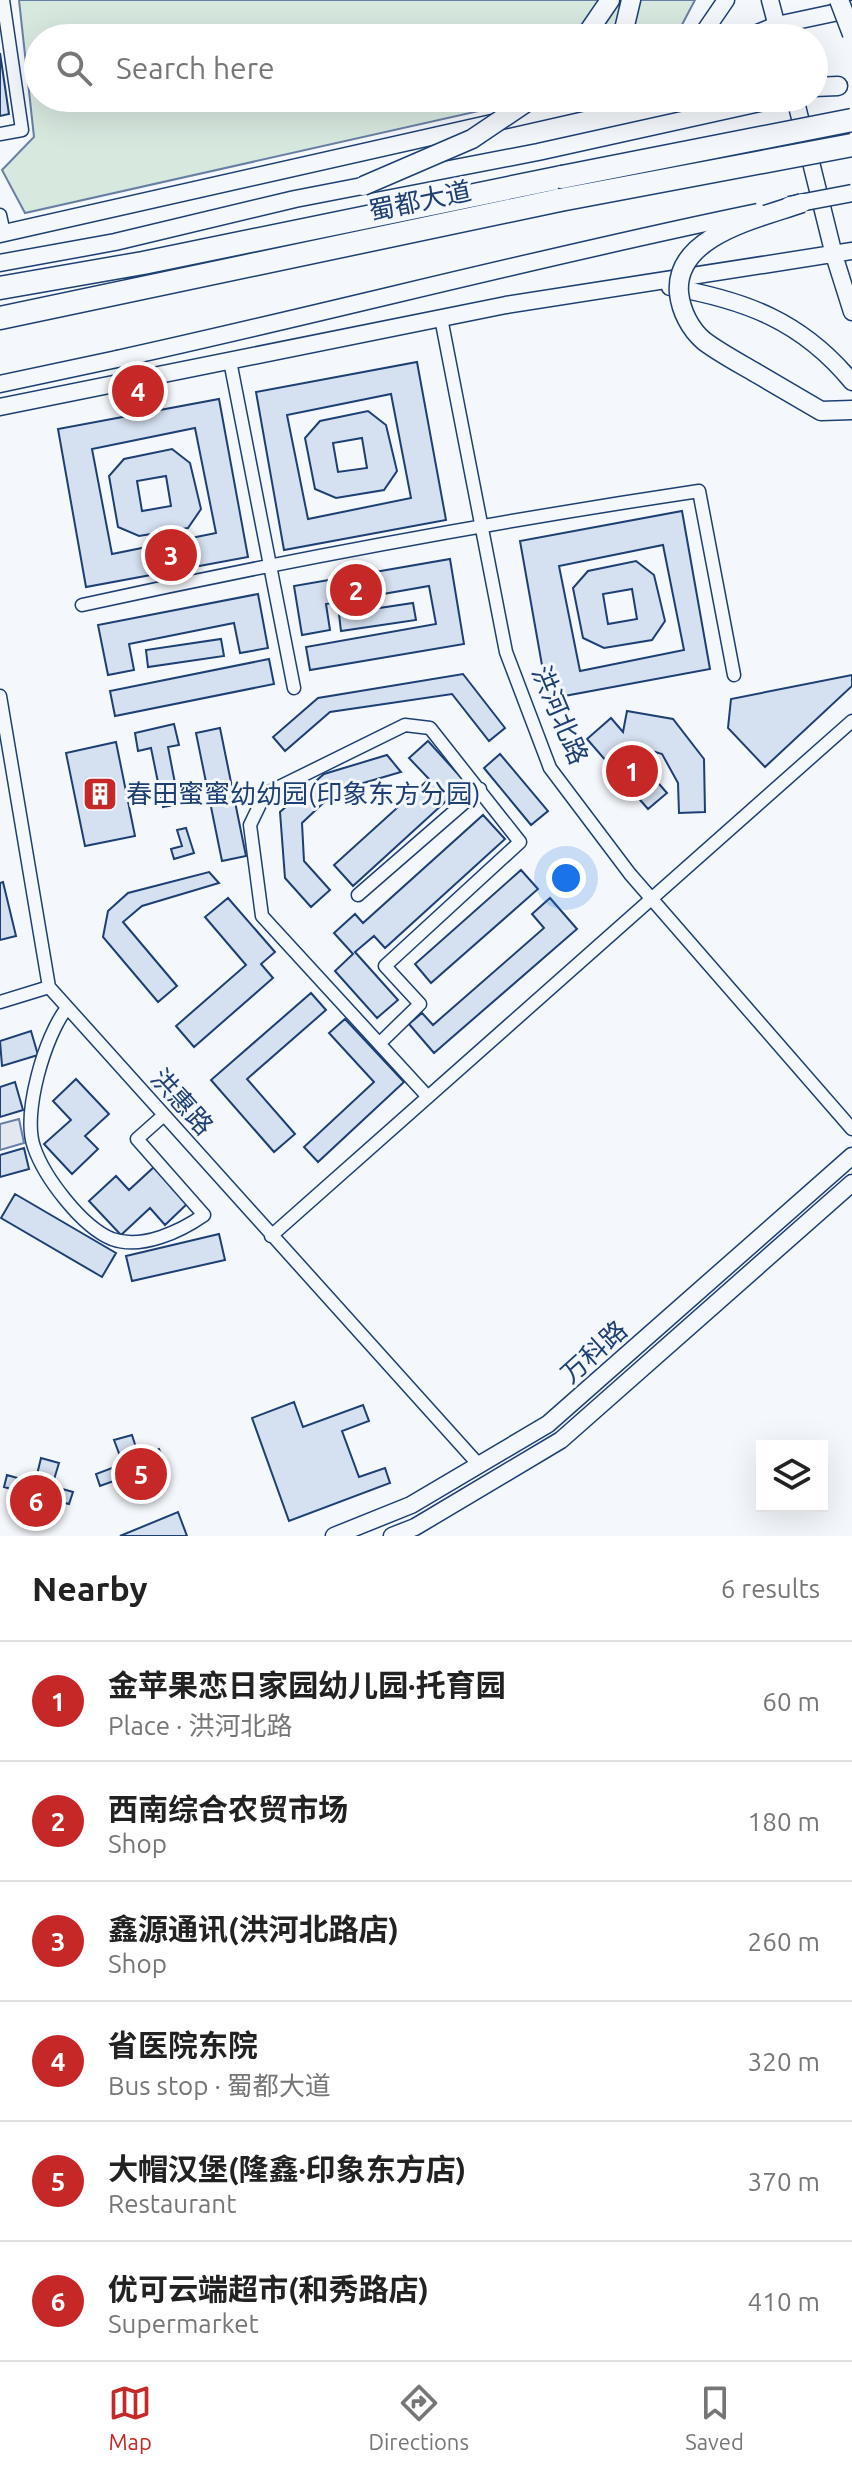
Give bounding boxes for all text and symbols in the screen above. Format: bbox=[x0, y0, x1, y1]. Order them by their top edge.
search box bbox=[24, 24, 828, 112]
icon: search bbox=[52, 46, 96, 90]
text: Search here bbox=[116, 51, 275, 85]
street label: 蜀都大道 bbox=[366, 176, 474, 226]
pin: 4 bbox=[112, 361, 164, 421]
pin: 3 bbox=[145, 525, 197, 585]
pin: 2 bbox=[330, 560, 382, 620]
street label: 洪河北路 bbox=[527, 661, 594, 768]
pin: 1 bbox=[606, 741, 658, 801]
building icon: 春田蜜蜜幼幼园(印象东方分园) bbox=[81, 775, 119, 813]
place label: 春田蜜蜜幼幼园(印象东方分园) bbox=[126, 779, 480, 808]
your location bbox=[546, 858, 586, 898]
street label: 洪惠路 bbox=[145, 1063, 219, 1140]
street label: 万科路 bbox=[555, 1315, 632, 1389]
map controls bbox=[756, 1440, 828, 1512]
button: layers bbox=[756, 1440, 828, 1512]
pin: 5 bbox=[115, 1444, 167, 1504]
pin: 6 bbox=[10, 1471, 62, 1531]
text: Nearby bbox=[32, 1569, 147, 1607]
text: 6 results bbox=[721, 1574, 820, 1603]
text: 金苹果恋日家园幼儿园·托育园 bbox=[108, 1668, 505, 1702]
text: 1 bbox=[51, 1687, 65, 1716]
text: 60 m bbox=[762, 1687, 820, 1716]
text: Place · 洪河北路 bbox=[108, 1711, 292, 1740]
text: 西南综合农贸市场 bbox=[108, 1792, 348, 1826]
text: 2 bbox=[51, 1807, 65, 1836]
text: 180 m bbox=[748, 1807, 820, 1836]
text: Shop bbox=[108, 1829, 167, 1858]
text: 鑫源通讯(洪河北路店) bbox=[108, 1912, 399, 1946]
text: 3 bbox=[51, 1927, 65, 1956]
text: 260 m bbox=[748, 1927, 820, 1956]
text: Shop bbox=[108, 1949, 167, 1978]
text: 省医院东院 bbox=[108, 2028, 258, 2062]
text: 4 bbox=[51, 2047, 65, 2076]
text: 320 m bbox=[748, 2047, 820, 2076]
text: Bus stop · 蜀都大道 bbox=[108, 2071, 331, 2100]
text: 大帽汉堡(隆鑫·印象东方店) bbox=[108, 2152, 466, 2186]
text: 5 bbox=[51, 2167, 65, 2196]
text: 370 m bbox=[748, 2167, 820, 2196]
text: Restaurant bbox=[108, 2189, 236, 2218]
text: 优可云端超市(和秀路店) bbox=[108, 2272, 429, 2306]
text: 6 bbox=[51, 2287, 65, 2316]
text: 410 m bbox=[748, 2287, 820, 2316]
text: Supermarket bbox=[108, 2309, 259, 2338]
tab: Map bbox=[108, 2381, 152, 2454]
tab: Directions bbox=[368, 2381, 469, 2454]
tab: Saved bbox=[685, 2381, 744, 2454]

